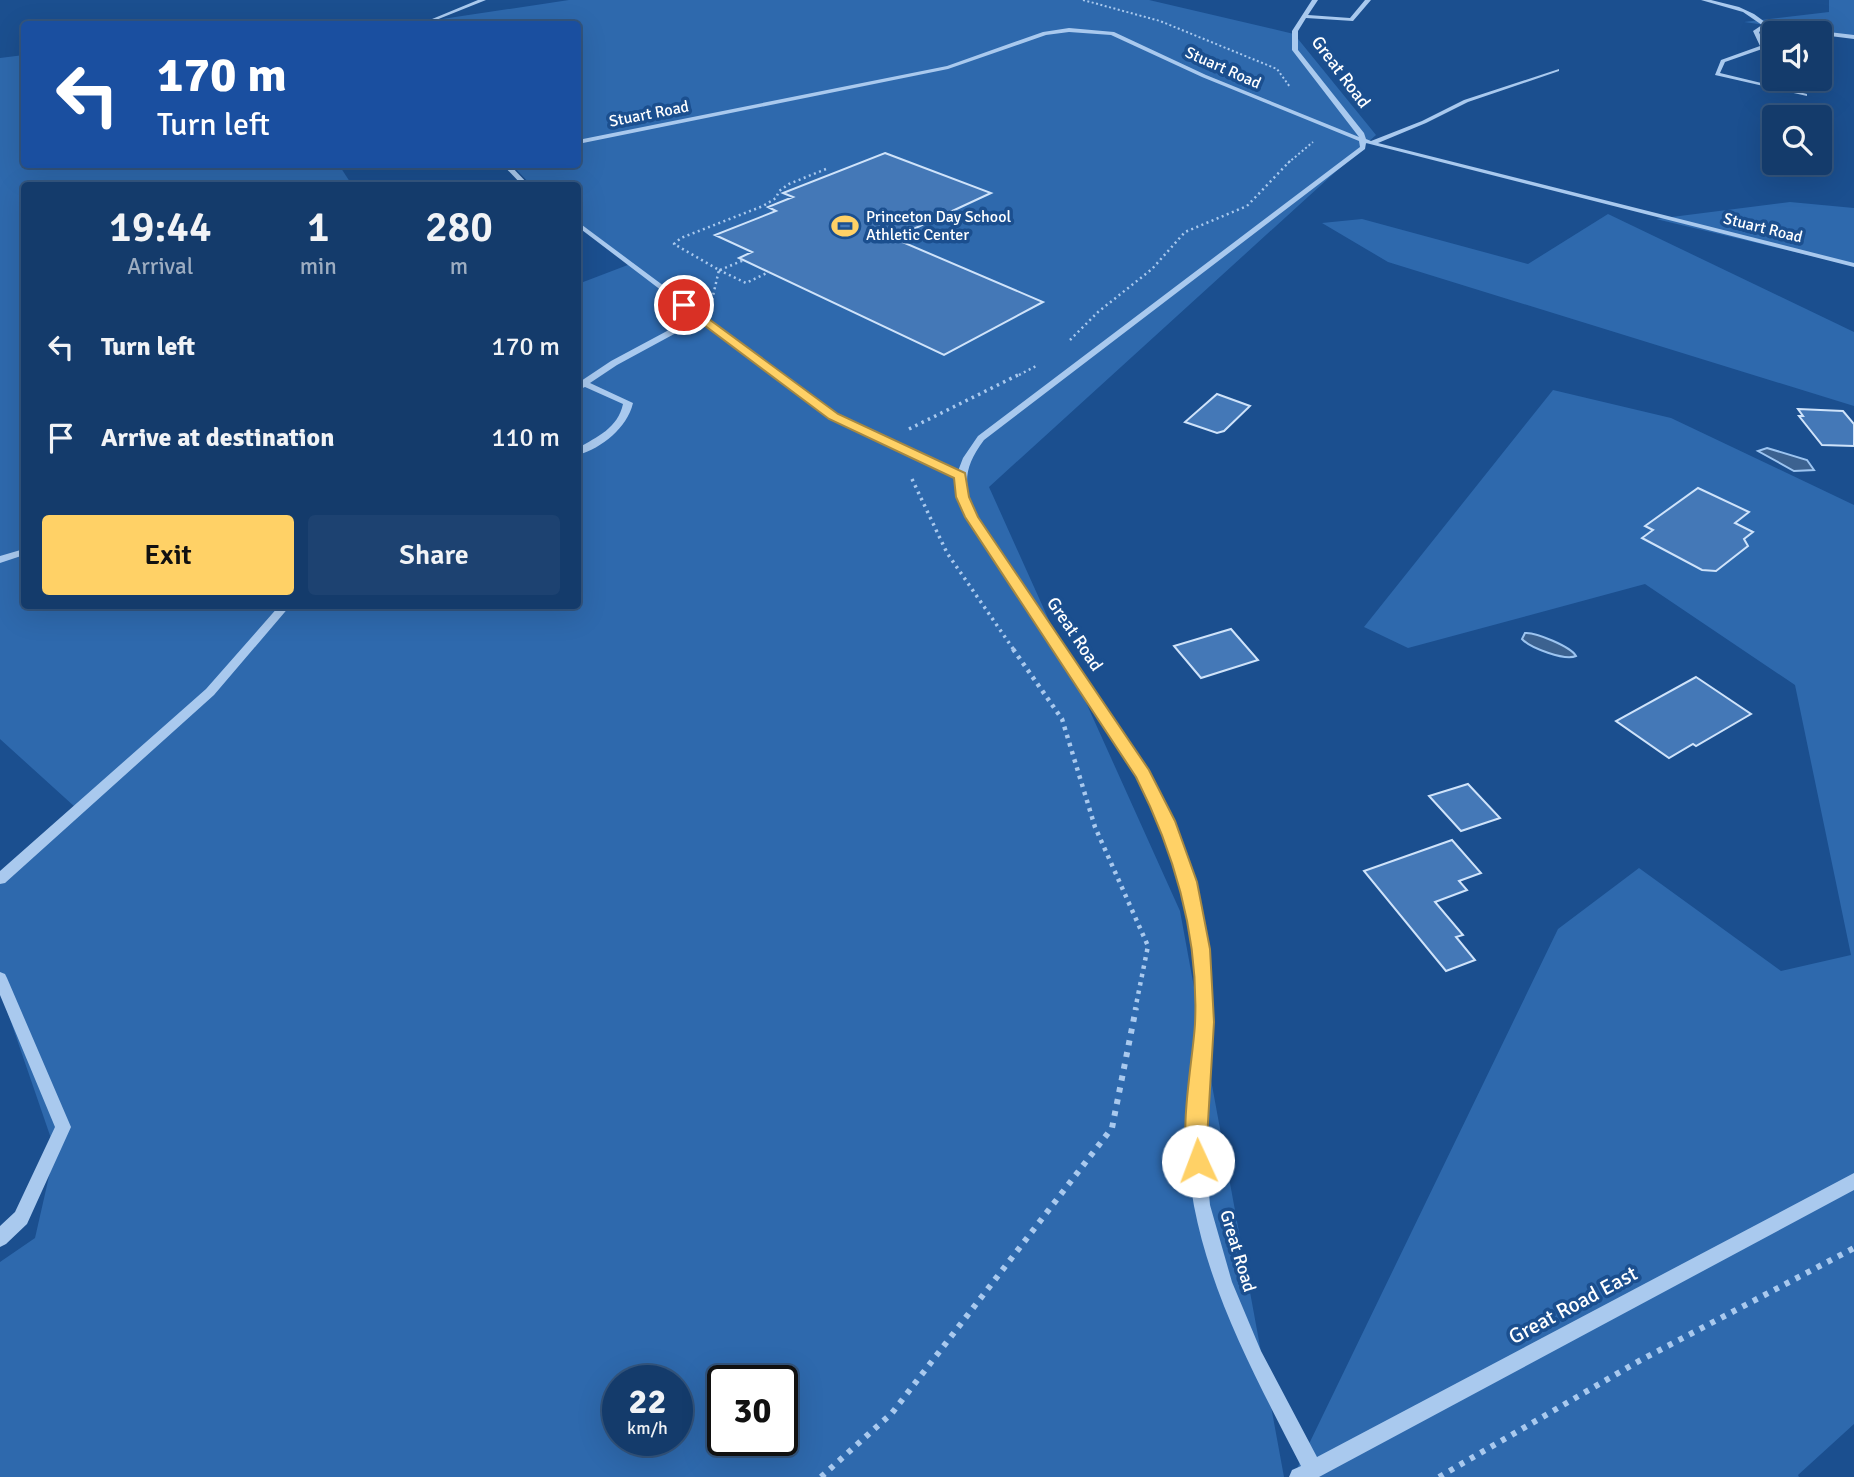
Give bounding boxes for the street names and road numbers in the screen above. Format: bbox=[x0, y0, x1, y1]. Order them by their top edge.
street label: Great Road bbox=[1307, 32, 1375, 112]
street label: Stuart Road bbox=[1182, 42, 1264, 94]
street label: Stuart Road bbox=[607, 96, 691, 132]
street label: Stuart Road bbox=[1721, 209, 1805, 247]
street label: Great Road bbox=[1042, 593, 1108, 675]
street label: Great Road bbox=[1215, 1207, 1261, 1295]
street label: Great Road East bbox=[1504, 1260, 1642, 1350]

